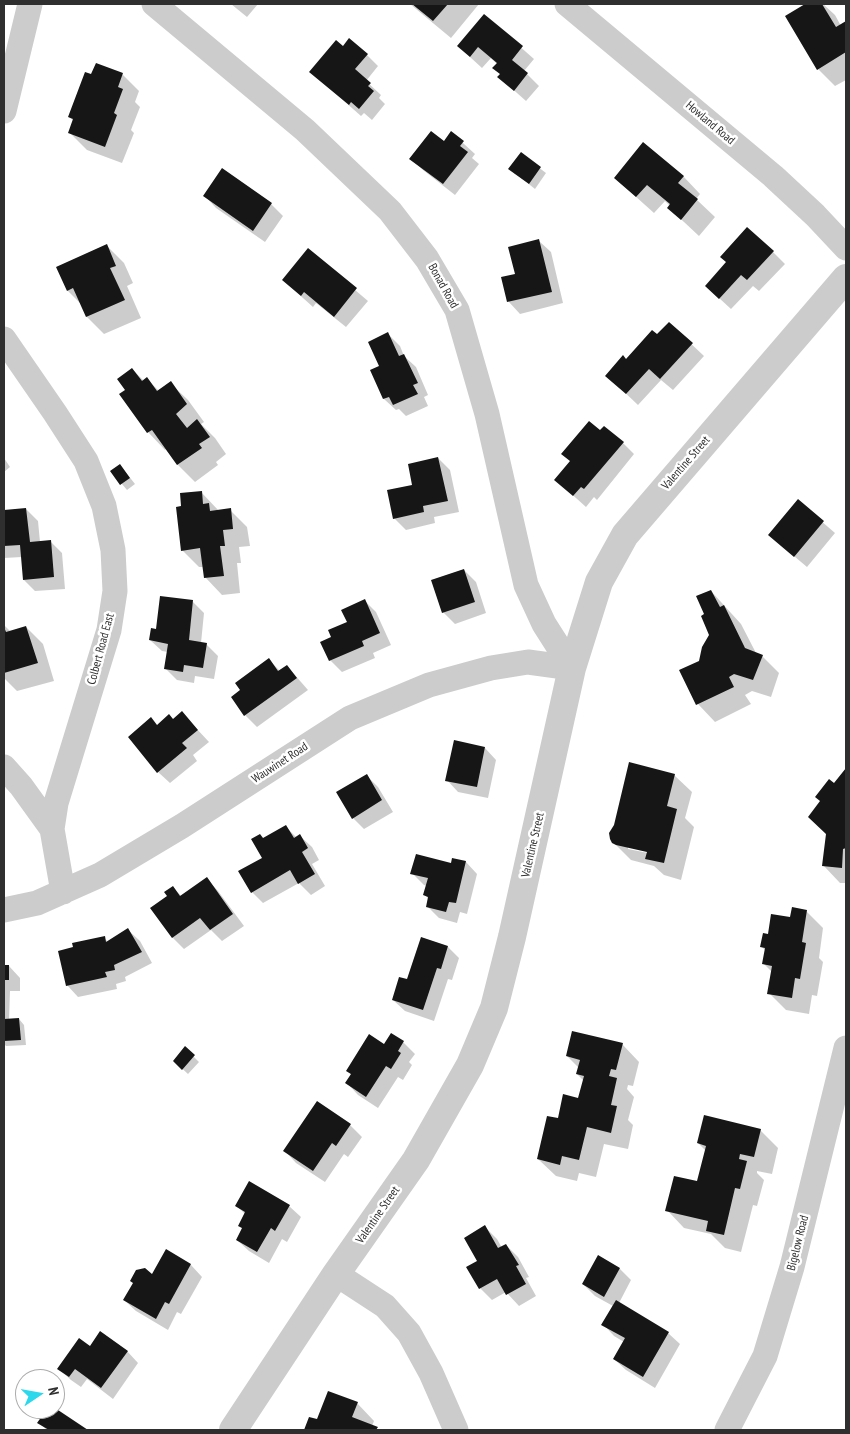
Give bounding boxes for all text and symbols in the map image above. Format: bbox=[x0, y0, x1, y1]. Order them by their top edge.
street label: Howland Road bbox=[683, 98, 737, 148]
street label: Bonad Road bbox=[425, 261, 461, 311]
street label: Valentine Street bbox=[659, 433, 713, 493]
street label: Colbert Road East bbox=[85, 612, 117, 686]
street label: Wauwinet Road bbox=[249, 740, 311, 786]
street label: Valentine Street bbox=[519, 811, 547, 879]
street label: Valentine Street bbox=[353, 1184, 403, 1246]
street label: Bigelow Road bbox=[784, 1214, 812, 1272]
north arrow bbox=[15, 1369, 65, 1419]
text: N bbox=[44, 1386, 63, 1397]

